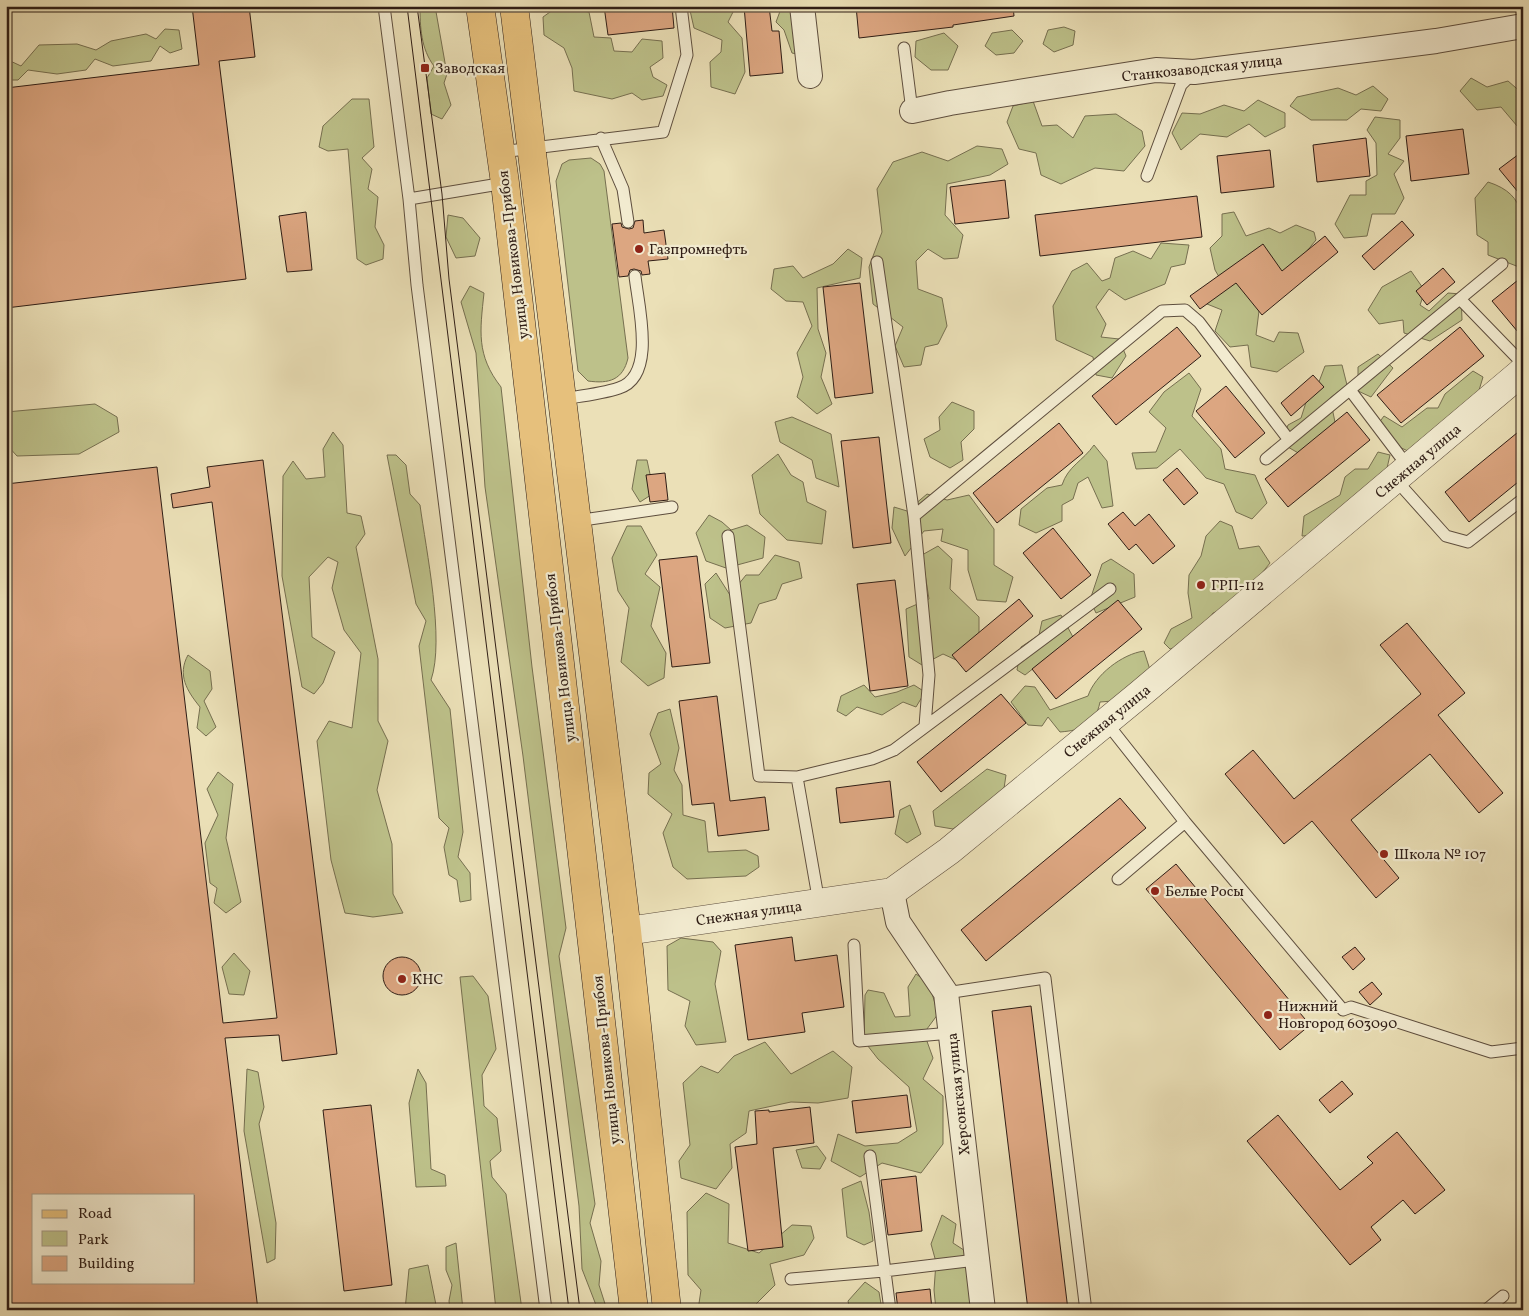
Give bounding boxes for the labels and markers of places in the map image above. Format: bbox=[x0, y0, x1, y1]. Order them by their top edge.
place label: Заводская bbox=[435, 59, 505, 80]
marker: Заводская bbox=[419, 62, 431, 74]
place label: Газпромнефть bbox=[649, 240, 748, 261]
marker: Газпромнефть bbox=[633, 243, 645, 255]
place label: ГРП-112 bbox=[1211, 576, 1264, 597]
marker: ГРП-112 bbox=[1195, 579, 1207, 591]
place label: Школа № 107 bbox=[1394, 845, 1486, 866]
marker: Школа № 107 bbox=[1378, 848, 1390, 860]
place label: Белые Росы bbox=[1165, 882, 1244, 903]
marker: Белые Росы bbox=[1149, 885, 1161, 897]
place label: КНС bbox=[412, 970, 443, 991]
marker: КНС bbox=[396, 973, 408, 985]
place label: Нижний Новгород 603090 bbox=[1278, 997, 1397, 1035]
marker: Нижний Новгород 603090 bbox=[1262, 1009, 1274, 1021]

